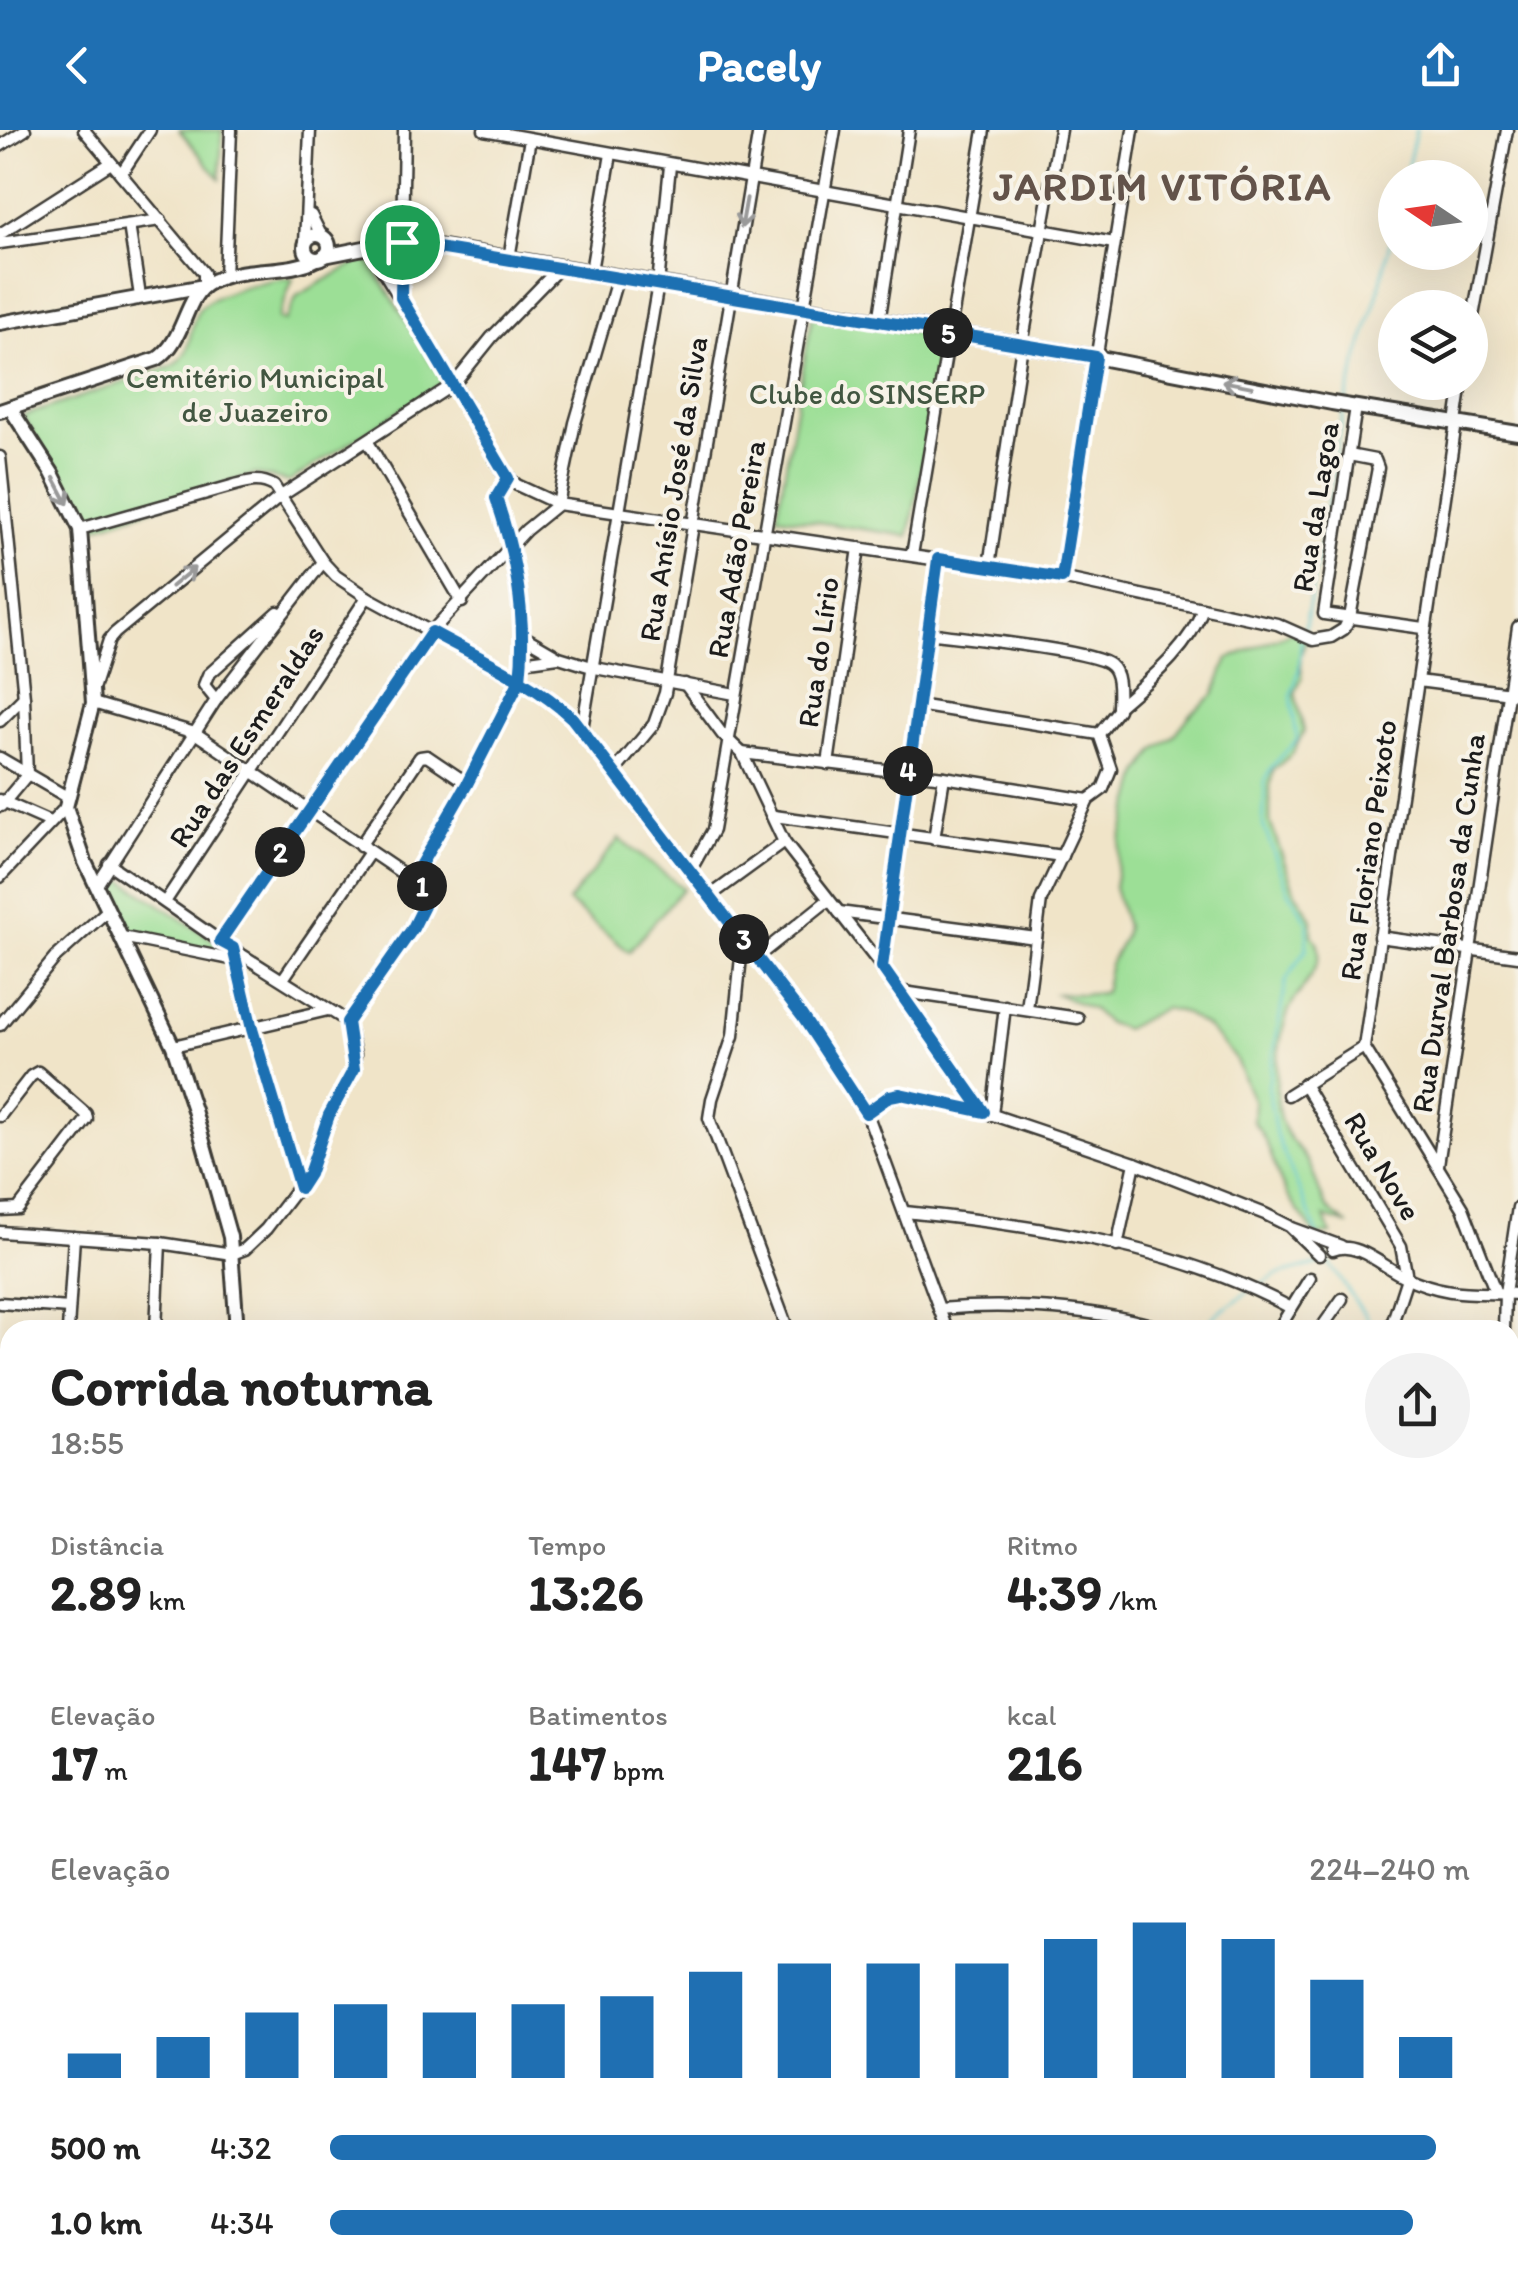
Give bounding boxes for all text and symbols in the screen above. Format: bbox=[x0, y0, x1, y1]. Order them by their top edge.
icon: back bbox=[50, 38, 105, 93]
text: Pacely bbox=[697, 38, 821, 92]
icon: share bbox=[1413, 38, 1468, 93]
north arrow bbox=[1378, 160, 1488, 270]
map controls bbox=[1378, 160, 1488, 400]
district label: JARDIM VITÓRIA bbox=[992, 162, 1333, 210]
one-way arrow bbox=[734, 196, 753, 228]
pin bbox=[360, 200, 445, 285]
icon: arrive bbox=[375, 215, 430, 270]
button: layers bbox=[1378, 290, 1488, 400]
pin: 5 bbox=[923, 308, 973, 358]
text: 5 bbox=[941, 316, 955, 350]
street label: Rua Anísio José da Silva bbox=[631, 334, 715, 644]
park label: Cemitério Municipal de Juazeiro bbox=[126, 359, 385, 430]
one-way arrow bbox=[1222, 373, 1254, 392]
park label: Clube do SINSERP bbox=[749, 375, 985, 412]
street label: Rua da Lagoa bbox=[1283, 419, 1347, 595]
street label: Rua Adão Pereira bbox=[699, 437, 773, 661]
one-way arrow bbox=[52, 475, 72, 505]
one-way arrow bbox=[170, 566, 196, 588]
street label: Rua do Lírio bbox=[789, 574, 847, 730]
street label: Rua das Esmeraldas bbox=[160, 618, 332, 854]
street label: Rua Floriano Peixoto bbox=[1331, 717, 1405, 983]
street label: Rua Durval Barbosa da Cunha bbox=[1403, 730, 1493, 1115]
pin: 4 bbox=[883, 746, 933, 796]
text: 4 bbox=[900, 754, 916, 788]
pin: 2 bbox=[255, 827, 305, 877]
text: 2 bbox=[273, 835, 287, 869]
pin: 1 bbox=[397, 861, 447, 911]
text: 1 bbox=[416, 869, 429, 903]
pin: 3 bbox=[719, 914, 769, 964]
text: 3 bbox=[736, 922, 752, 956]
street label: Rua Nove bbox=[1336, 1105, 1430, 1227]
text: Corrida noturna bbox=[50, 1353, 432, 1419]
button: share bbox=[1365, 1353, 1470, 1458]
text: 18:55 bbox=[50, 1424, 124, 1462]
text: Distância bbox=[50, 1528, 164, 1562]
text: Tempo bbox=[528, 1528, 606, 1562]
text: Ritmo bbox=[1007, 1528, 1078, 1562]
text: 2.89 bbox=[50, 1562, 142, 1623]
text: 13:26 bbox=[528, 1562, 644, 1623]
text: 4:39 bbox=[1007, 1562, 1102, 1623]
text: km bbox=[142, 1583, 185, 1617]
text: /km bbox=[1102, 1583, 1157, 1617]
text: Elevação bbox=[50, 1698, 155, 1732]
text: Batimentos bbox=[528, 1698, 668, 1732]
text: kcal bbox=[1007, 1698, 1056, 1732]
text: 17 bbox=[50, 1732, 98, 1793]
text: 147 bbox=[528, 1732, 606, 1793]
text: 216 bbox=[1007, 1732, 1083, 1793]
text: m bbox=[98, 1753, 128, 1787]
text: bpm bbox=[606, 1753, 665, 1787]
text: Elevação bbox=[50, 1850, 170, 1888]
text: 224–240 m bbox=[1309, 1850, 1470, 1888]
text: 500 m bbox=[50, 2129, 140, 2167]
text: 4:32 bbox=[210, 2129, 271, 2167]
text: 1.0 km bbox=[50, 2204, 142, 2242]
text: 4:34 bbox=[210, 2204, 274, 2242]

